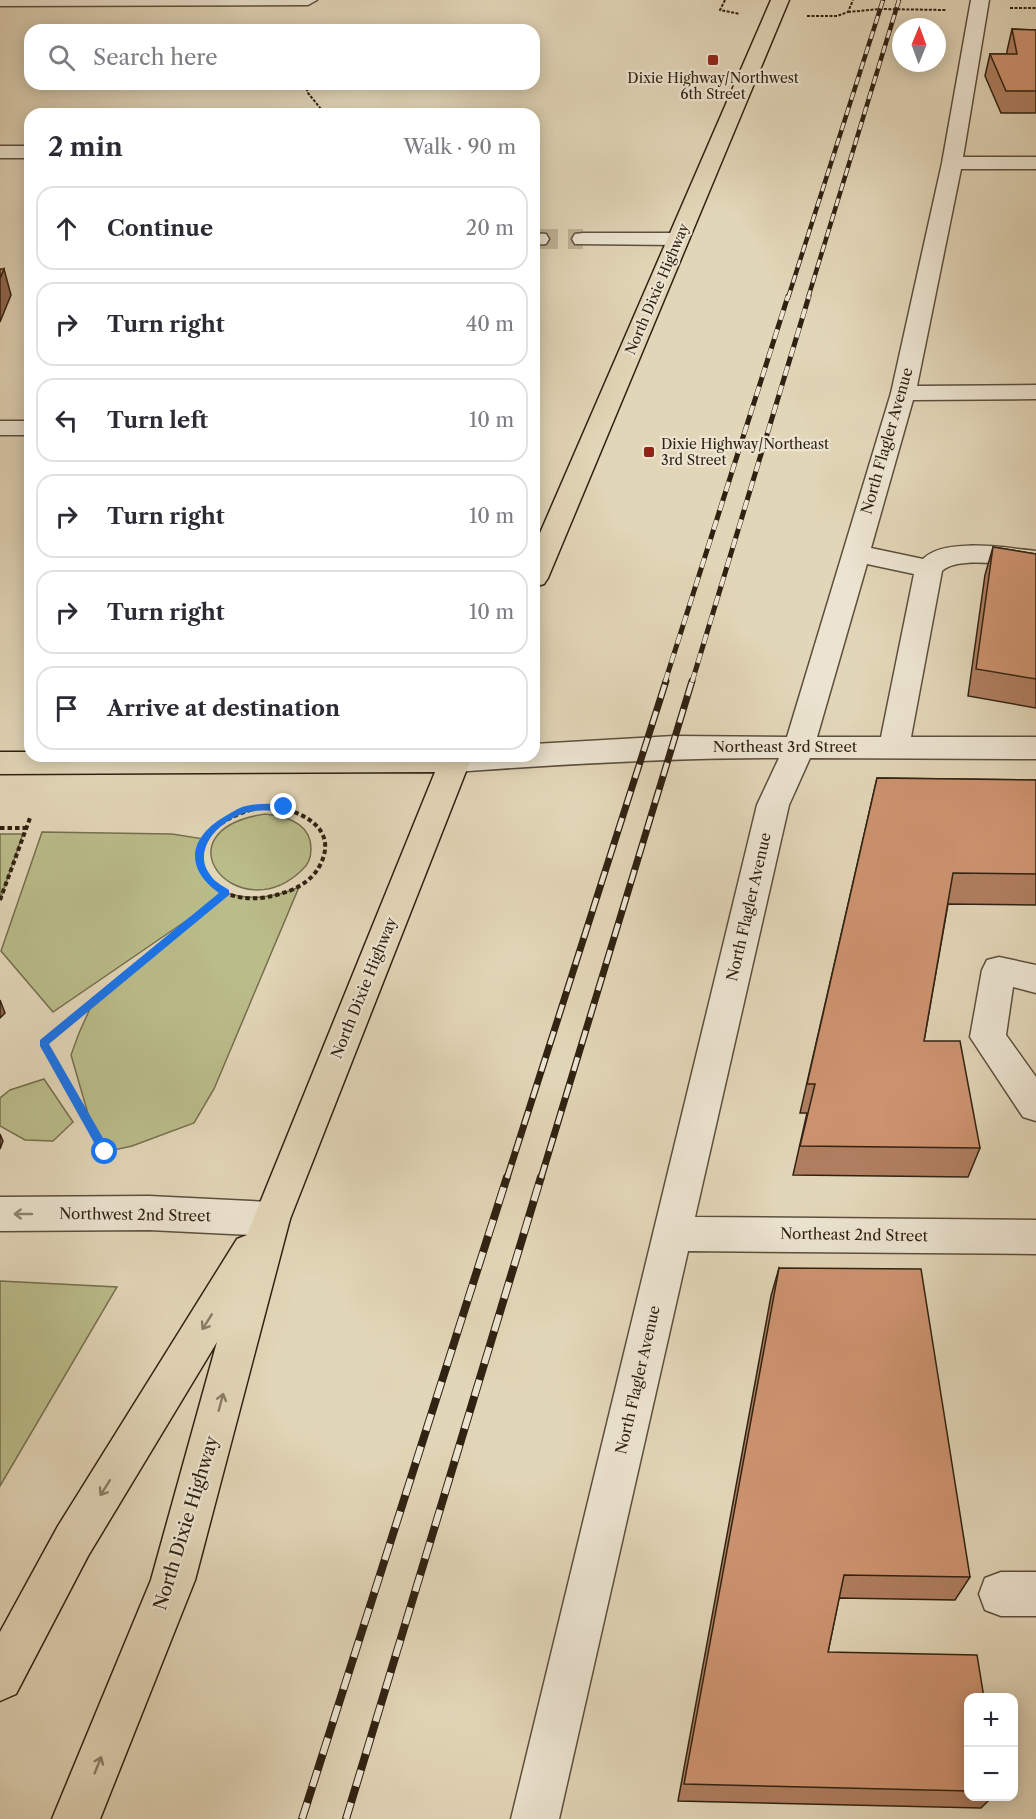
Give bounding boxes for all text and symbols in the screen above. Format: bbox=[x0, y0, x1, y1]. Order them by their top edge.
north arrow bbox=[892, 18, 946, 72]
search box bbox=[24, 24, 540, 90]
icon: search bbox=[45, 41, 78, 74]
text: Search here bbox=[93, 44, 218, 71]
marker: Dixie Highway/Northwest 6th Street bbox=[706, 53, 720, 67]
place label: Dixie Highway/Northwest 6th Street bbox=[627, 69, 799, 103]
text: 2 min bbox=[48, 131, 123, 163]
text: Walk · 90 m bbox=[404, 135, 516, 159]
icon: ahead bbox=[50, 212, 83, 245]
text: Continue bbox=[107, 215, 213, 242]
text: 20 m bbox=[466, 216, 514, 240]
street label: North Dixie Highway bbox=[621, 221, 693, 357]
icon: right bbox=[50, 308, 83, 341]
text: Turn right bbox=[107, 311, 225, 338]
text: 40 m bbox=[466, 312, 514, 336]
street label: North Flagler Avenue bbox=[856, 365, 917, 516]
icon: left bbox=[50, 404, 83, 437]
text: Turn left bbox=[107, 407, 208, 434]
text: 10 m bbox=[469, 408, 514, 432]
place label: Dixie Highway/Northeast 3rd Street bbox=[661, 435, 829, 469]
marker: Dixie Highway/Northeast 3rd Street bbox=[642, 445, 656, 459]
icon: right bbox=[50, 500, 83, 533]
text: Turn right bbox=[107, 503, 225, 530]
text: 10 m bbox=[469, 504, 514, 528]
icon: right bbox=[50, 596, 83, 629]
text: Turn right bbox=[107, 599, 225, 626]
text: 10 m bbox=[469, 600, 514, 624]
icon: arrive bbox=[50, 692, 83, 725]
text: Arrive at destination bbox=[107, 695, 340, 722]
street label: Northeast 3rd Street bbox=[713, 737, 858, 756]
route end bbox=[270, 793, 296, 819]
street label: North Flagler Avenue bbox=[722, 831, 775, 983]
street label: North Dixie Highway bbox=[326, 914, 401, 1061]
route start bbox=[91, 1138, 117, 1164]
street label: Northwest 2nd Street bbox=[59, 1204, 212, 1225]
one-way arrow bbox=[14, 1208, 34, 1220]
street label: Northeast 2nd Street bbox=[780, 1224, 929, 1245]
street label: North Flagler Avenue bbox=[611, 1304, 664, 1456]
one-way arrow bbox=[201, 1313, 213, 1330]
one-way arrow bbox=[216, 1393, 228, 1412]
street label: North Dixie Highway bbox=[149, 1432, 223, 1613]
one-way arrow bbox=[98, 1479, 110, 1496]
map controls bbox=[964, 1693, 1018, 1801]
button: + bbox=[964, 1693, 1018, 1747]
button: − bbox=[964, 1747, 1018, 1801]
one-way arrow bbox=[93, 1756, 104, 1775]

